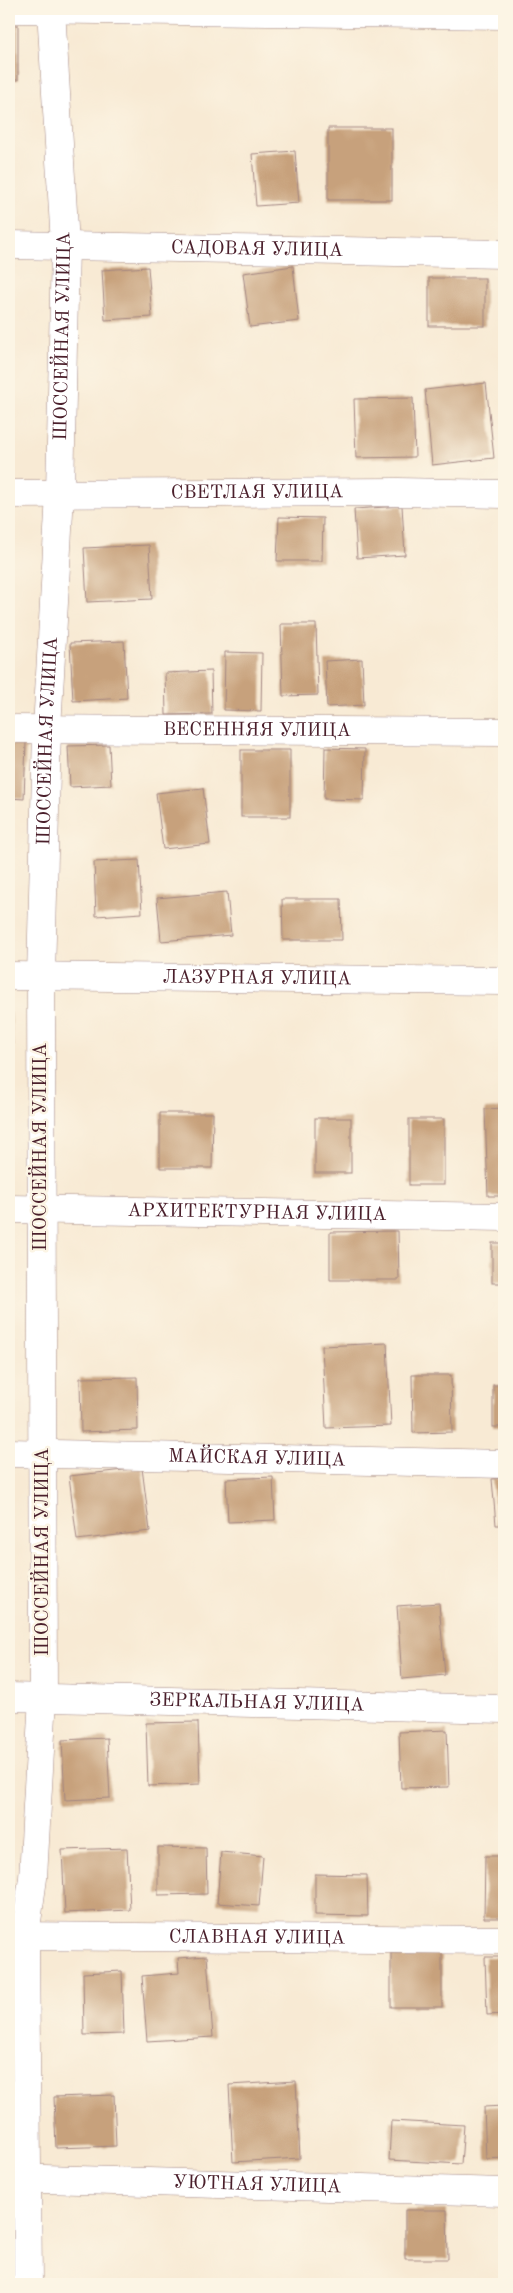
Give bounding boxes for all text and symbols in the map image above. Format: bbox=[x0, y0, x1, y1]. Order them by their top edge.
street label: ШОССЕЙНАЯ УЛИЦА bbox=[49, 231, 75, 441]
street label: САДОВАЯ УЛИЦА bbox=[171, 238, 344, 261]
street label: СВЕТЛАЯ УЛИЦА bbox=[171, 483, 344, 503]
street label: ШОССЕЙНАЯ УЛИЦА bbox=[32, 636, 62, 845]
street label: ВЕСЕННЯЯ УЛИЦА bbox=[163, 720, 352, 741]
street label: ЛАЗУРНАЯ УЛИЦА bbox=[162, 968, 352, 989]
street label: ШОССЕЙНАЯ УЛИЦА bbox=[28, 1042, 51, 1251]
street label: АРХИТЕКТУРНАЯ УЛИЦА bbox=[127, 1201, 387, 1225]
street label: МАЙСКАЯ УЛИЦА bbox=[168, 1444, 346, 1470]
street label: ШОССЕЙНАЯ УЛИЦА bbox=[30, 1447, 53, 1656]
street label: ЗЕРКАЛЬНАЯ УЛИЦА bbox=[149, 1691, 365, 1715]
street label: СЛАВНАЯ УЛИЦА bbox=[169, 1928, 346, 1948]
street label: УЮТНАЯ УЛИЦА bbox=[172, 2173, 342, 2197]

